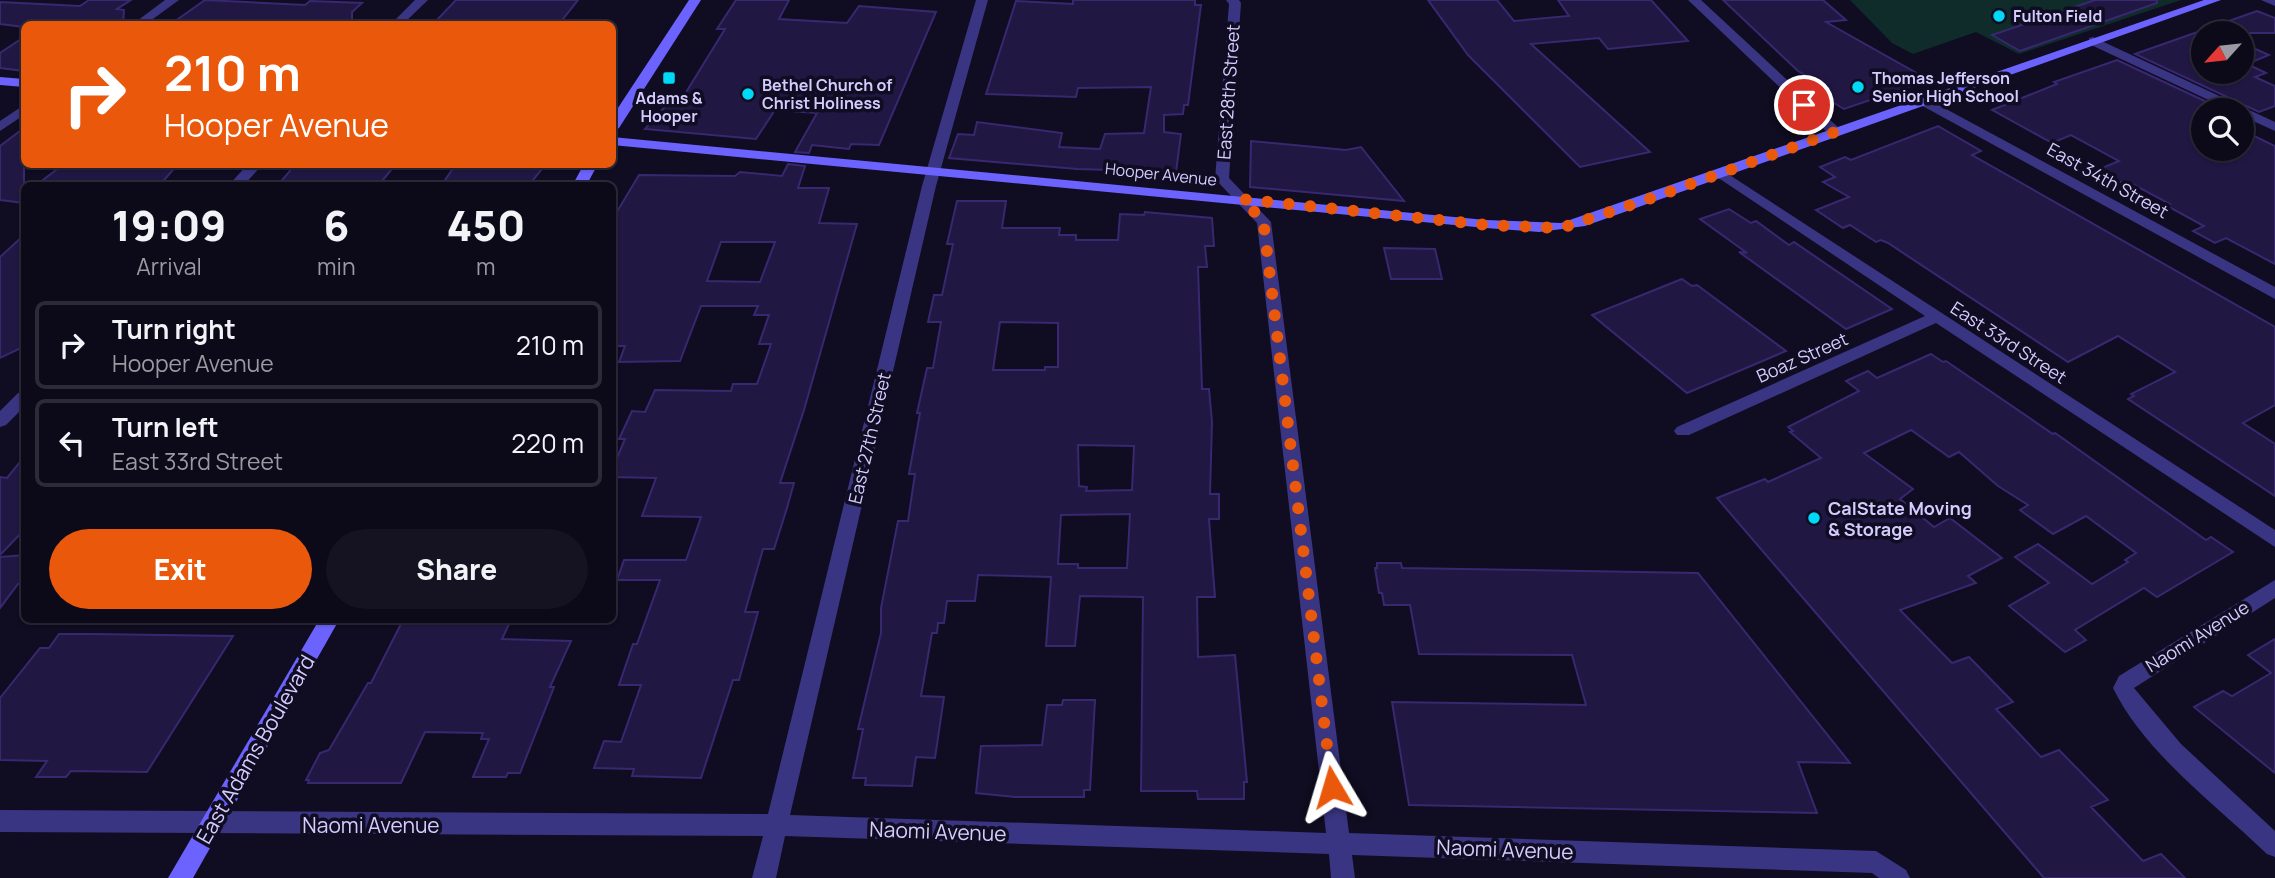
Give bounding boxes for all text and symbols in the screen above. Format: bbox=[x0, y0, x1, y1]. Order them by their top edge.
place label: Fulton Field bbox=[2013, 5, 2102, 27]
marker: Fulton Field bbox=[1991, 8, 2007, 24]
north arrow bbox=[2191, 21, 2254, 84]
map controls bbox=[2191, 21, 2254, 161]
street label: East 28th Street bbox=[1211, 24, 1245, 160]
text: 210 m bbox=[164, 39, 301, 106]
icon: right bbox=[49, 49, 140, 140]
place label: Thomas Jefferson Senior High School bbox=[1872, 67, 2019, 107]
marker: Adams & Hooper bbox=[661, 70, 677, 86]
place label: Bethel Church of Christ Holiness bbox=[762, 74, 892, 114]
pin bbox=[1774, 75, 1834, 135]
marker: Thomas Jefferson Senior High School bbox=[1850, 79, 1866, 95]
marker: Bethel Church of Christ Holiness bbox=[740, 86, 756, 102]
icon: arrive bbox=[1785, 86, 1823, 124]
place label: Adams & Hooper bbox=[636, 87, 703, 127]
button: search bbox=[2191, 98, 2254, 161]
text: Hooper Avenue bbox=[164, 103, 389, 147]
street label: East 34th Street bbox=[2043, 137, 2173, 223]
street label: Hooper Avenue bbox=[1104, 157, 1218, 191]
text: 19:09 bbox=[112, 196, 226, 254]
text: 6 bbox=[323, 196, 349, 254]
text: 450 bbox=[446, 196, 525, 254]
text: Arrival bbox=[136, 250, 202, 282]
text: min bbox=[317, 250, 356, 282]
text: m bbox=[476, 250, 496, 282]
street label: East 33rd Street bbox=[1946, 295, 2072, 389]
text: Turn right bbox=[112, 311, 236, 347]
icon: right bbox=[53, 326, 91, 364]
street label: Boaz Street bbox=[1752, 326, 1852, 388]
text: 210 m bbox=[516, 327, 584, 363]
text: Hooper Avenue bbox=[112, 347, 274, 379]
street label: East 27th Street bbox=[842, 370, 896, 506]
text: Turn left bbox=[112, 409, 219, 445]
icon: left bbox=[53, 424, 91, 462]
text: 220 m bbox=[511, 425, 584, 461]
text: East 33rd Street bbox=[112, 445, 283, 477]
place label: CalState Moving & Storage bbox=[1828, 496, 1972, 541]
marker: CalState Moving & Storage bbox=[1806, 510, 1822, 526]
button: Exit bbox=[49, 529, 312, 609]
button: Share bbox=[326, 529, 588, 609]
street label: Naomi Avenue bbox=[2141, 595, 2253, 677]
street label: East Adams Boulevard bbox=[189, 649, 321, 849]
position arrow bbox=[1295, 750, 1369, 824]
street label: Naomi Avenue bbox=[302, 811, 440, 839]
street label: Naomi Avenue bbox=[869, 815, 1007, 847]
street label: Naomi Avenue bbox=[1436, 833, 1574, 865]

